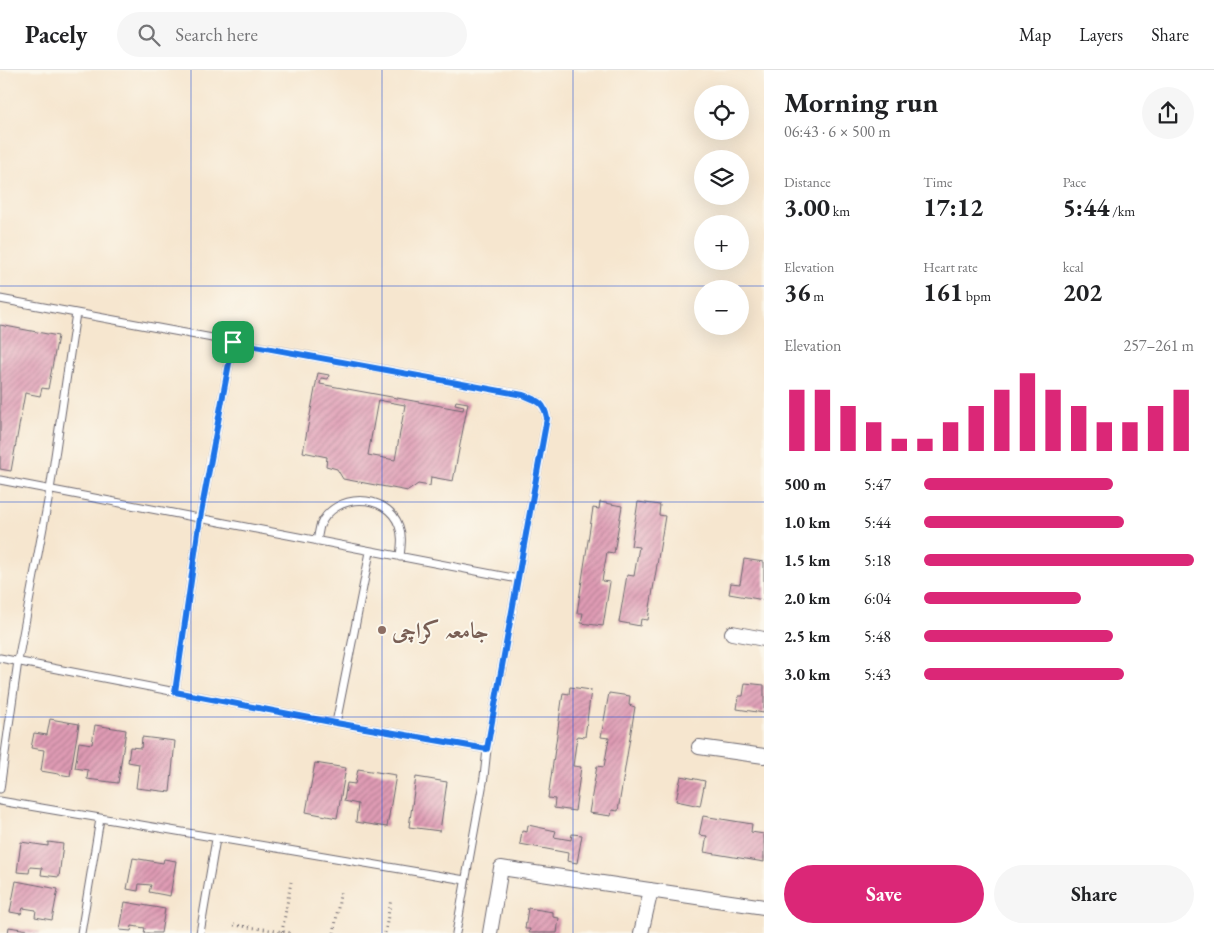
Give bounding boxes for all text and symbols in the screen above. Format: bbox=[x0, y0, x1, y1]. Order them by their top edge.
search box bbox=[117, 12, 467, 57]
text: Pacely bbox=[25, 19, 87, 50]
icon: search bbox=[135, 21, 163, 49]
text: Search here bbox=[175, 22, 258, 47]
text: Map bbox=[1019, 23, 1051, 46]
text: Layers bbox=[1079, 23, 1123, 46]
text: Share bbox=[1151, 23, 1189, 46]
text: Morning run bbox=[784, 84, 938, 120]
map controls bbox=[694, 85, 749, 335]
button: locate bbox=[694, 85, 749, 140]
button: share bbox=[1142, 87, 1194, 139]
text: 06:43 · 6 × 500 m bbox=[784, 121, 891, 142]
button: layers bbox=[694, 150, 749, 205]
text: Distance bbox=[784, 173, 831, 191]
text: Time bbox=[923, 173, 953, 191]
text: Pace bbox=[1063, 173, 1086, 191]
text: 3.00 bbox=[784, 191, 830, 223]
text: 17:12 bbox=[923, 191, 983, 223]
text: 5:44 bbox=[1063, 191, 1109, 223]
text: km bbox=[830, 202, 850, 220]
text: /km bbox=[1109, 202, 1135, 220]
button: + bbox=[694, 215, 749, 270]
text: Elevation bbox=[784, 258, 834, 276]
text: Heart rate bbox=[923, 258, 978, 276]
text: kcal bbox=[1063, 258, 1084, 276]
text: 36 bbox=[784, 276, 810, 308]
text: 161 bbox=[923, 276, 963, 308]
text: 202 bbox=[1063, 276, 1102, 308]
button: − bbox=[694, 280, 749, 335]
text: m bbox=[810, 287, 824, 305]
text: bpm bbox=[963, 287, 991, 305]
pin bbox=[212, 321, 254, 363]
icon: arrive bbox=[219, 328, 247, 356]
text: Elevation bbox=[784, 335, 842, 356]
text: 257–261 m bbox=[1123, 335, 1194, 356]
text: 500 m bbox=[784, 474, 826, 495]
text: 5:47 bbox=[864, 474, 891, 495]
text: 1.0 km bbox=[784, 512, 830, 533]
text: 5:44 bbox=[864, 512, 891, 533]
text: 1.5 km bbox=[784, 550, 830, 571]
text: 5:18 bbox=[864, 550, 891, 571]
text: 2.0 km bbox=[784, 588, 830, 609]
text: 6:04 bbox=[864, 588, 891, 609]
place label: جامعہ کراچی bbox=[391, 616, 489, 645]
marker: جامعہ کراچی bbox=[376, 624, 388, 636]
text: 2.5 km bbox=[784, 626, 830, 647]
text: 5:48 bbox=[864, 626, 891, 647]
text: 3.0 km bbox=[784, 664, 830, 685]
text: 5:43 bbox=[864, 664, 891, 685]
button: Save bbox=[784, 865, 984, 923]
button: Share bbox=[994, 865, 1194, 923]

